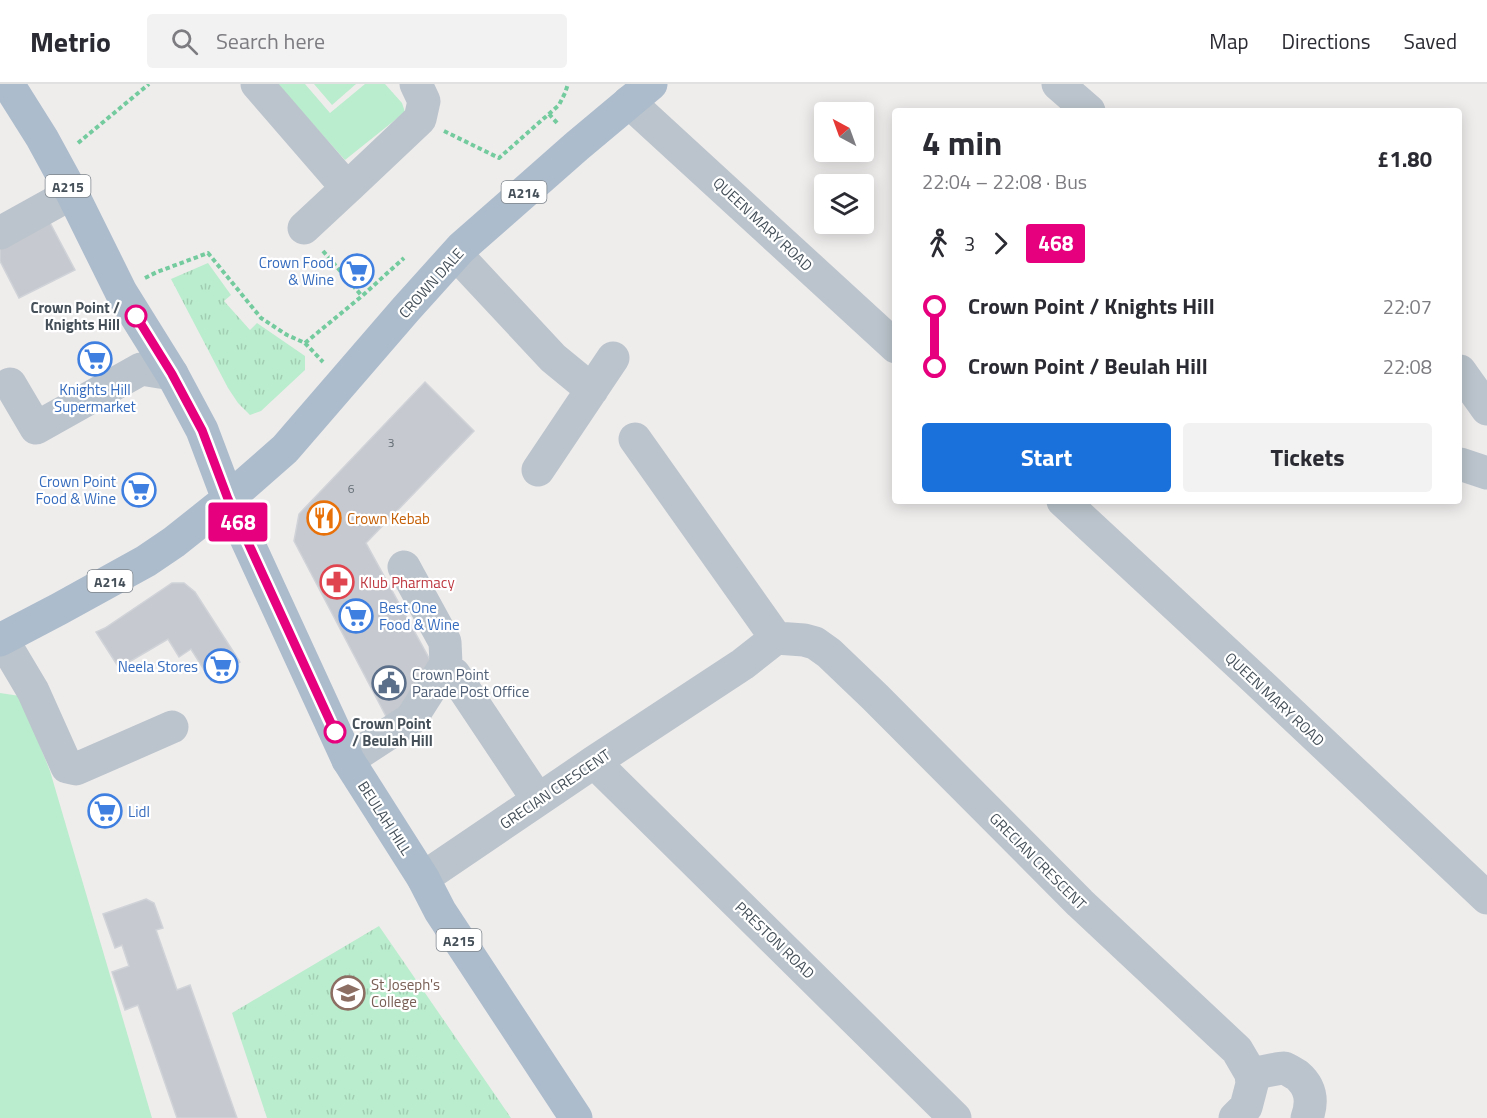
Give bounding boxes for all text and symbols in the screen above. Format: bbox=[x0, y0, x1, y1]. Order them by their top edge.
search box bbox=[147, 14, 567, 68]
text: Metrio bbox=[30, 20, 111, 63]
text: Search here bbox=[216, 24, 325, 58]
icon: search bbox=[168, 25, 201, 58]
text: Map bbox=[1209, 25, 1249, 57]
text: Directions bbox=[1282, 25, 1371, 57]
text: Saved bbox=[1404, 25, 1457, 57]
north arrow bbox=[814, 102, 874, 162]
map controls bbox=[814, 102, 874, 234]
text: 4 min bbox=[922, 118, 1002, 168]
text: £1.80 bbox=[1377, 142, 1432, 176]
text: 22:04 – 22:08 · Bus bbox=[922, 166, 1087, 197]
street label: QUEEN MARY ROAD bbox=[708, 172, 818, 276]
button: layers bbox=[814, 174, 874, 234]
road number: A215 bbox=[46, 175, 90, 197]
road number: A214 bbox=[502, 181, 546, 203]
icon: walk bbox=[922, 227, 955, 260]
icon: forward bbox=[984, 227, 1017, 260]
text: 468 bbox=[1038, 227, 1073, 259]
text: 3 bbox=[964, 228, 975, 259]
street label: CROWN DALE bbox=[393, 243, 469, 323]
place label: Crown Food & Wine bbox=[259, 251, 334, 291]
supermarket icon: Crown Food & Wine bbox=[339, 253, 375, 289]
text: Crown Point / Knights Hill bbox=[968, 289, 1215, 323]
text: 22:07 bbox=[1383, 291, 1432, 322]
place label: Crown Point / Knights Hill bbox=[30, 296, 120, 336]
marker: Crown Point / Knights Hill bbox=[125, 305, 147, 327]
supermarket icon: Knights Hill Supermarket bbox=[77, 341, 113, 377]
text: Crown Point / Beulah Hill bbox=[968, 349, 1208, 383]
text: 22:08 bbox=[1383, 351, 1432, 382]
place label: Knights Hill Supermarket bbox=[54, 378, 137, 418]
button: Start bbox=[922, 423, 1171, 492]
button: Tickets bbox=[1183, 423, 1432, 492]
house number: 3 bbox=[388, 433, 394, 452]
place label: Crown Point Food & Wine bbox=[35, 470, 117, 510]
supermarket icon: Crown Point Food & Wine bbox=[121, 472, 157, 508]
house number: 6 bbox=[348, 479, 355, 498]
restaurant icon: Crown Kebab bbox=[306, 500, 342, 536]
line badge: 468 bbox=[204, 502, 272, 542]
text: 468 bbox=[220, 506, 256, 538]
place label: Crown Kebab bbox=[347, 507, 430, 530]
pharmacy icon: Klub Pharmacy bbox=[319, 564, 355, 600]
road number: A214 bbox=[88, 570, 132, 592]
place label: Klub Pharmacy bbox=[360, 571, 455, 594]
place label: Best One Food & Wine bbox=[379, 596, 460, 636]
supermarket icon: Best One Food & Wine bbox=[338, 598, 374, 634]
street label: QUEEN MARY ROAD bbox=[1220, 647, 1330, 751]
supermarket icon: Neela Stores bbox=[203, 648, 239, 684]
place label: Neela Stores bbox=[118, 655, 198, 678]
place label: Crown Point Parade Post Office bbox=[412, 663, 529, 703]
public building icon: Crown Point Parade Post Office bbox=[371, 665, 407, 701]
place label: Crown Point / Beulah Hill bbox=[352, 712, 433, 752]
marker: Crown Point / Beulah Hill bbox=[324, 721, 346, 743]
street label: GRECIAN CRESCENT bbox=[495, 743, 615, 835]
street label: BEULAH HILL bbox=[352, 776, 418, 860]
supermarket icon: Lidl bbox=[87, 793, 123, 829]
place label: Lidl bbox=[128, 800, 150, 823]
street label: GRECIAN CRESCENT bbox=[984, 807, 1092, 915]
street label: PRESTON ROAD bbox=[730, 896, 820, 984]
road number: A215 bbox=[436, 929, 482, 951]
place label: St Joseph's College bbox=[371, 973, 440, 1013]
school or university icon: St Joseph's College bbox=[330, 975, 366, 1011]

